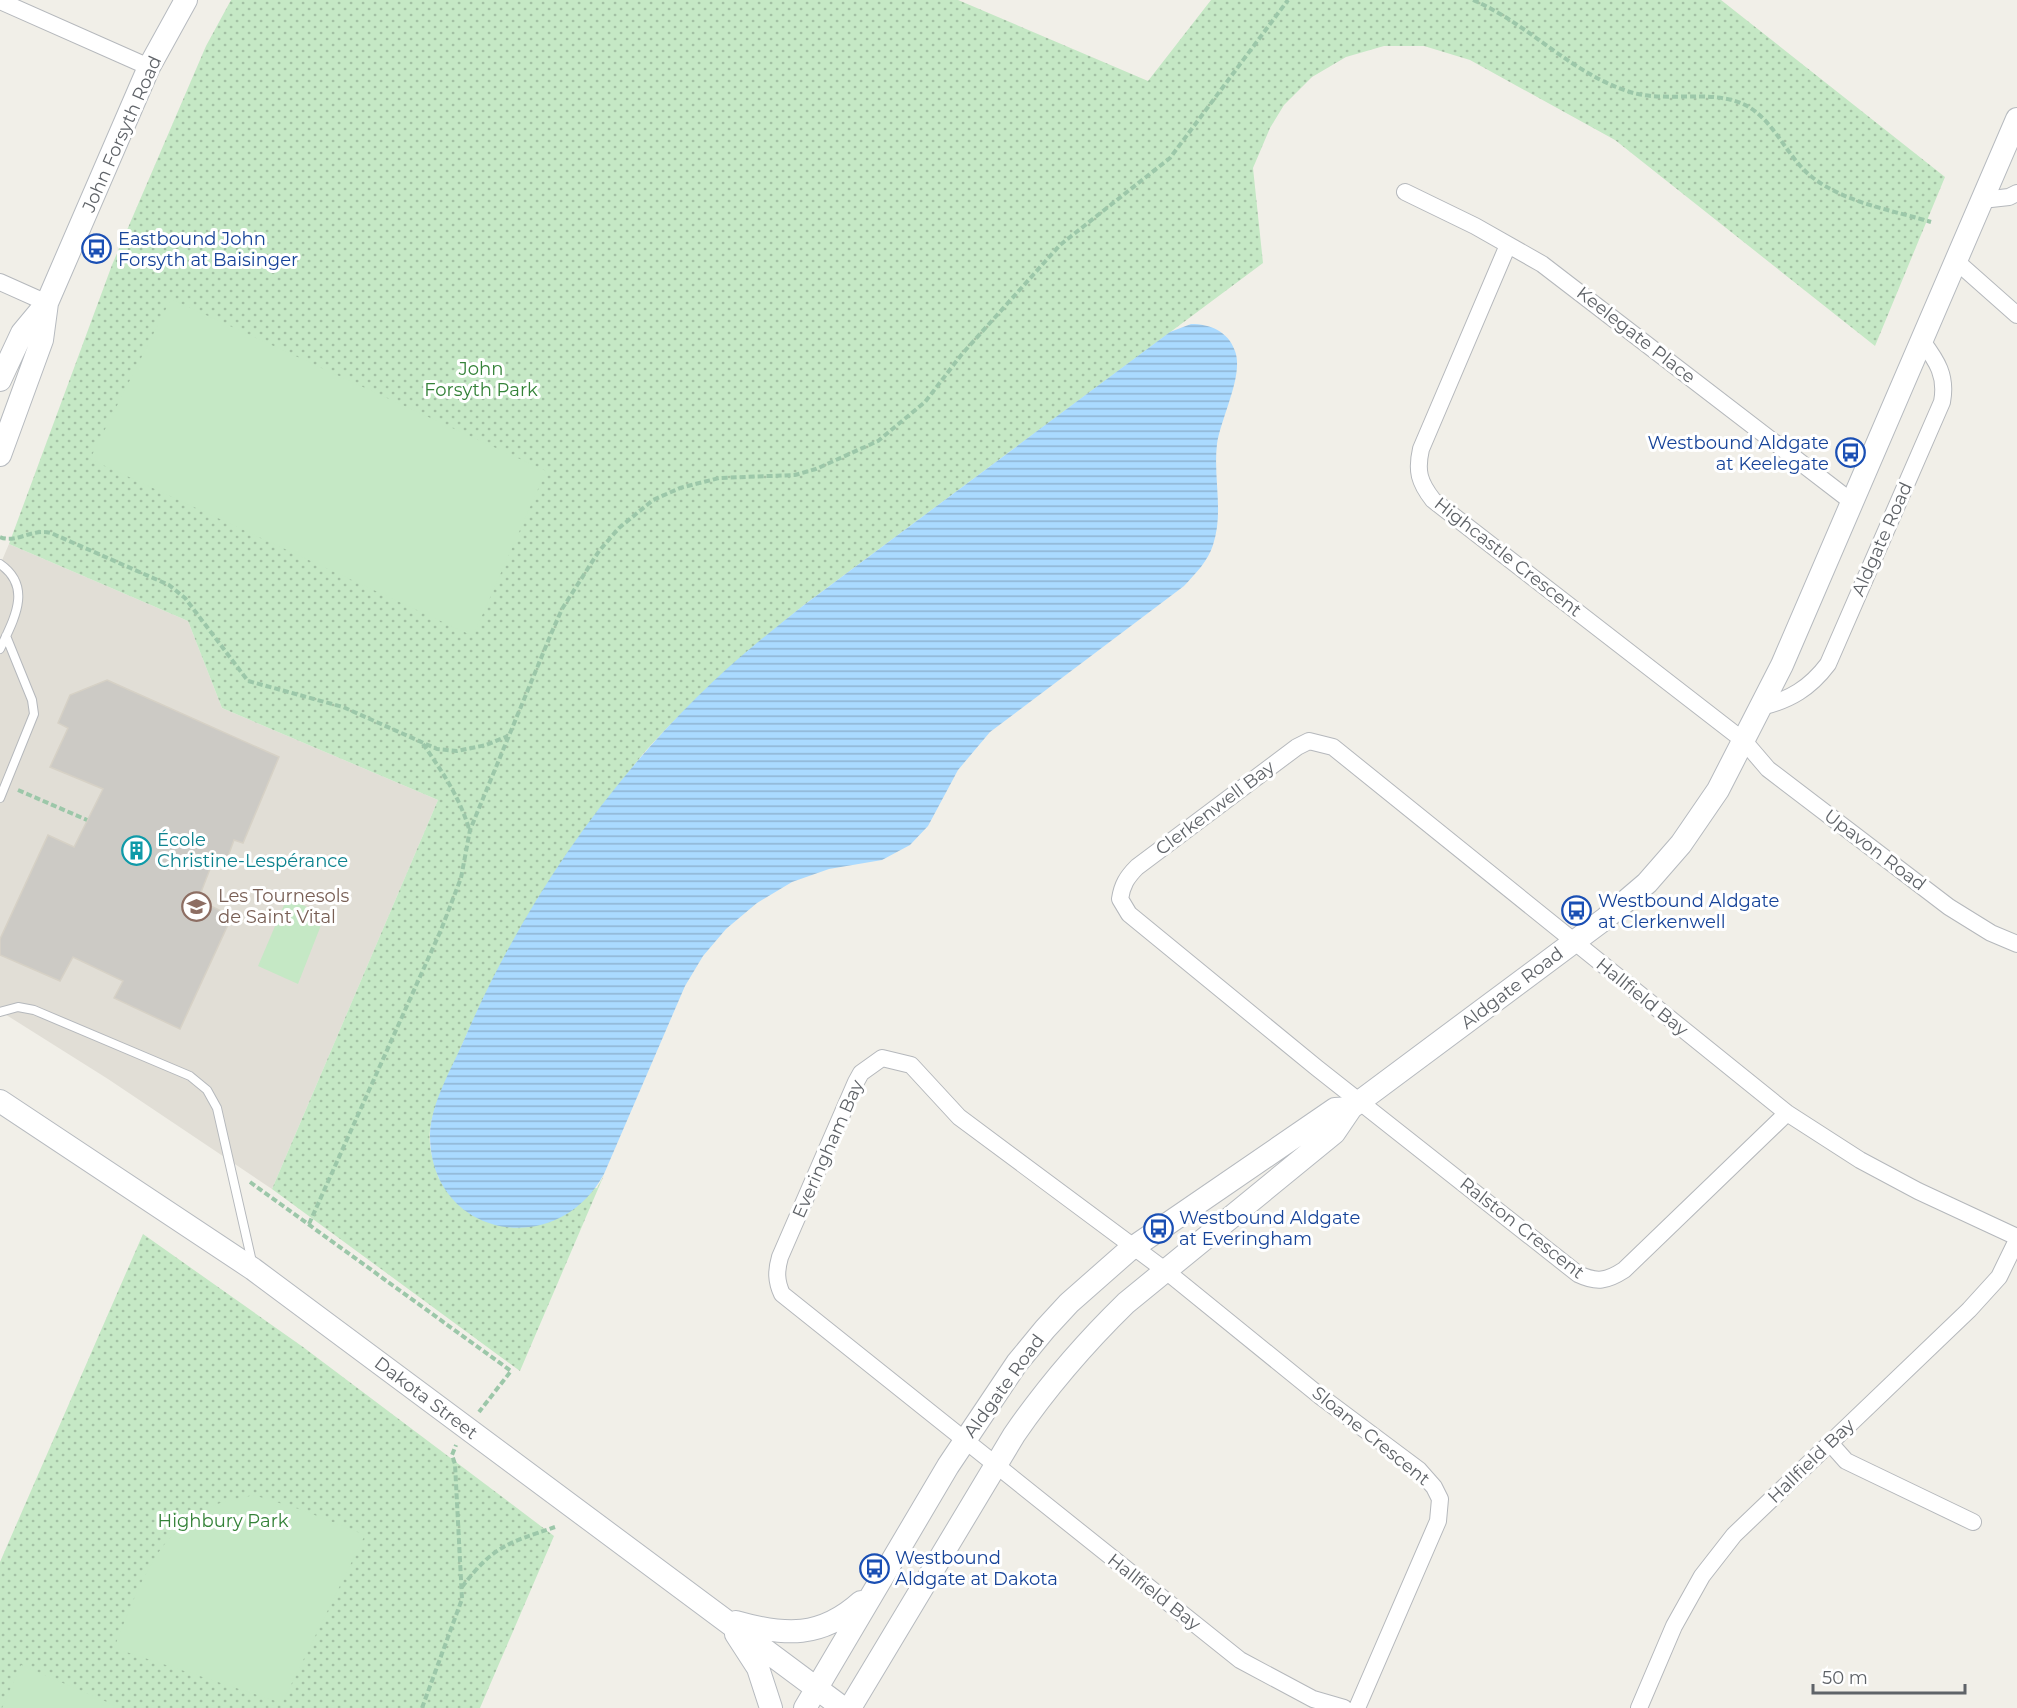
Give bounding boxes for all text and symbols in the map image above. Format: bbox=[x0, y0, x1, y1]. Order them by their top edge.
street label: John Forsyth Road bbox=[77, 52, 166, 216]
place label: Eastbound John Forsyth at Baisinger bbox=[118, 228, 298, 271]
bus stop icon: Eastbound John Forsyth at Baisinger bbox=[81, 233, 113, 265]
street label: Keelegate Place bbox=[1572, 282, 1700, 388]
park label: John Forsyth Park bbox=[424, 358, 538, 401]
place label: Westbound Aldgate at Keelegate bbox=[1648, 432, 1829, 475]
bus stop icon: Westbound Aldgate at Keelegate bbox=[1834, 437, 1866, 469]
street label: Aldgate Road bbox=[1847, 479, 1917, 599]
street label: Highcastle Crescent bbox=[1430, 493, 1586, 621]
street label: Clerkenwell Bay bbox=[1151, 756, 1279, 860]
street label: Upavon Road bbox=[1820, 805, 1930, 895]
place label: École Christine-Lespérance bbox=[157, 829, 348, 872]
building icon: École Christine-Lespérance bbox=[120, 834, 152, 866]
place label: Les Tournesols de Saint Vital bbox=[218, 885, 350, 928]
school or university icon: Les Tournesols de Saint Vital bbox=[181, 890, 213, 922]
place label: Westbound Aldgate at Clerkenwell bbox=[1598, 890, 1780, 933]
bus stop icon: Westbound Aldgate at Clerkenwell bbox=[1561, 895, 1593, 927]
street label: Aldgate Road bbox=[1456, 942, 1568, 1034]
street label: Hallfield Bay bbox=[1592, 953, 1693, 1041]
street label: Everingham Bay bbox=[788, 1076, 868, 1221]
street label: Ralston Crescent bbox=[1455, 1173, 1589, 1283]
place label: Westbound Aldgate at Everingham bbox=[1179, 1207, 1361, 1250]
bus stop icon: Westbound Aldgate at Everingham bbox=[1142, 1212, 1174, 1244]
street label: Aldgate Road bbox=[959, 1330, 1049, 1442]
street label: Dakota Street bbox=[370, 1352, 482, 1444]
street label: Sloane Crescent bbox=[1308, 1382, 1434, 1490]
street label: Hallfield Bay bbox=[1763, 1414, 1859, 1508]
park label: Highbury Park bbox=[158, 1510, 289, 1532]
place label: Westbound Aldgate at Dakota bbox=[895, 1547, 1058, 1590]
street label: Hallfield Bay bbox=[1103, 1549, 1205, 1635]
bus stop icon: Westbound Aldgate at Dakota bbox=[858, 1552, 890, 1584]
scale bar bbox=[1813, 1657, 1964, 1695]
text: 50 m bbox=[1822, 1667, 1868, 1689]

